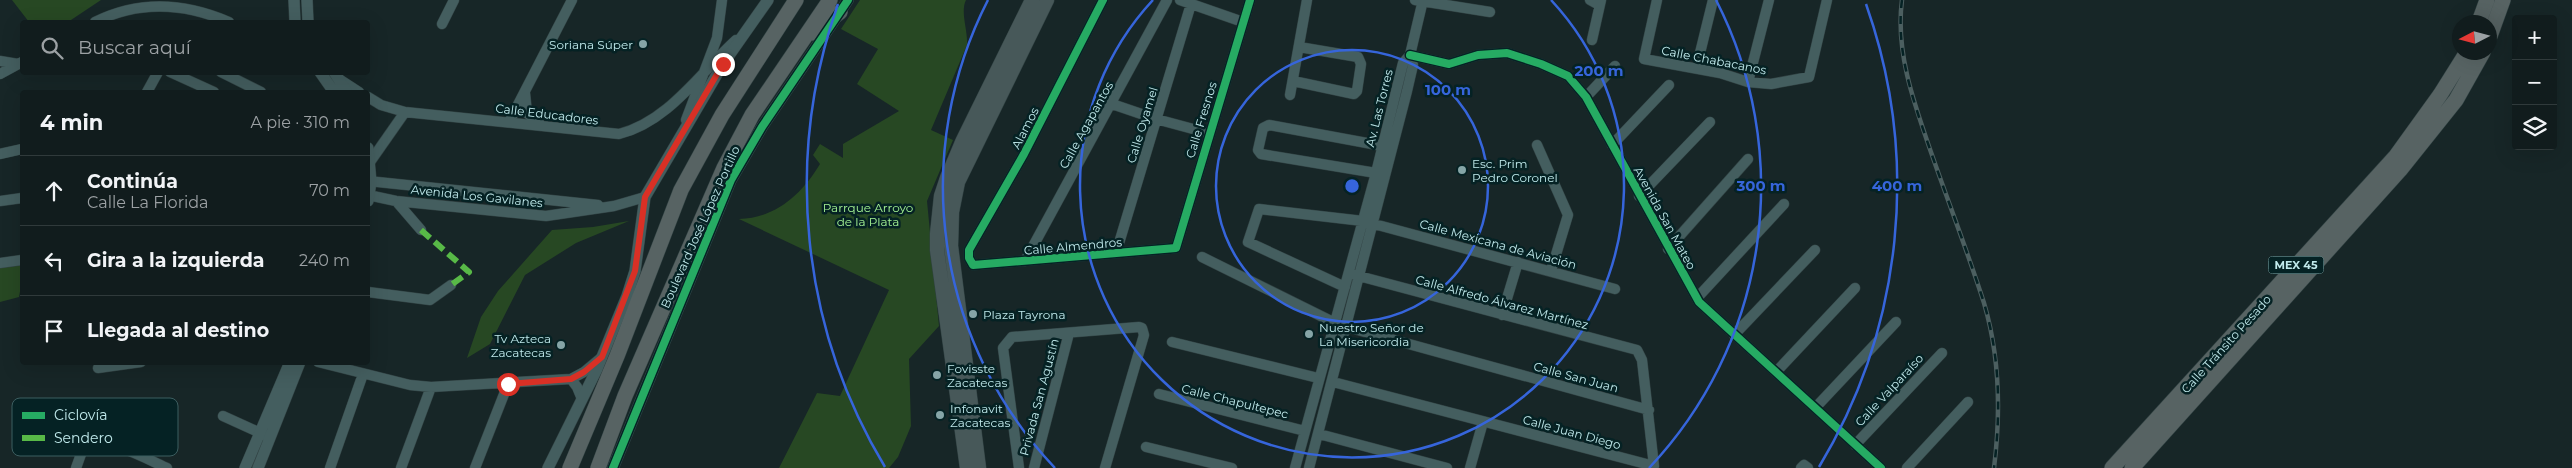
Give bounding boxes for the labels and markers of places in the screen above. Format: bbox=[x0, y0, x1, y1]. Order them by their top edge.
place label: Soriana Súper bbox=[549, 37, 633, 52]
marker: Soriana Súper bbox=[637, 38, 649, 50]
place label: Esc. Prim Pedro Coronel bbox=[1472, 156, 1558, 185]
marker: Esc. Prim Pedro Coronel bbox=[1456, 164, 1468, 176]
centre of rings bbox=[1343, 177, 1361, 195]
place label: Plaza Tayrona bbox=[983, 307, 1066, 322]
marker: Plaza Tayrona bbox=[967, 308, 979, 320]
place label: Nuestro Señor de La Misericordia bbox=[1319, 320, 1424, 349]
marker: Nuestro Señor de La Misericordia bbox=[1303, 328, 1315, 340]
place label: Tv Azteca Zacatecas bbox=[491, 331, 551, 360]
marker: Tv Azteca Zacatecas bbox=[555, 339, 567, 351]
place label: Fovisste Zacatecas bbox=[947, 361, 1007, 390]
marker: Fovisste Zacatecas bbox=[931, 369, 943, 381]
place label: Infonavit Zacatecas bbox=[950, 401, 1010, 430]
marker: Infonavit Zacatecas bbox=[934, 409, 946, 421]

